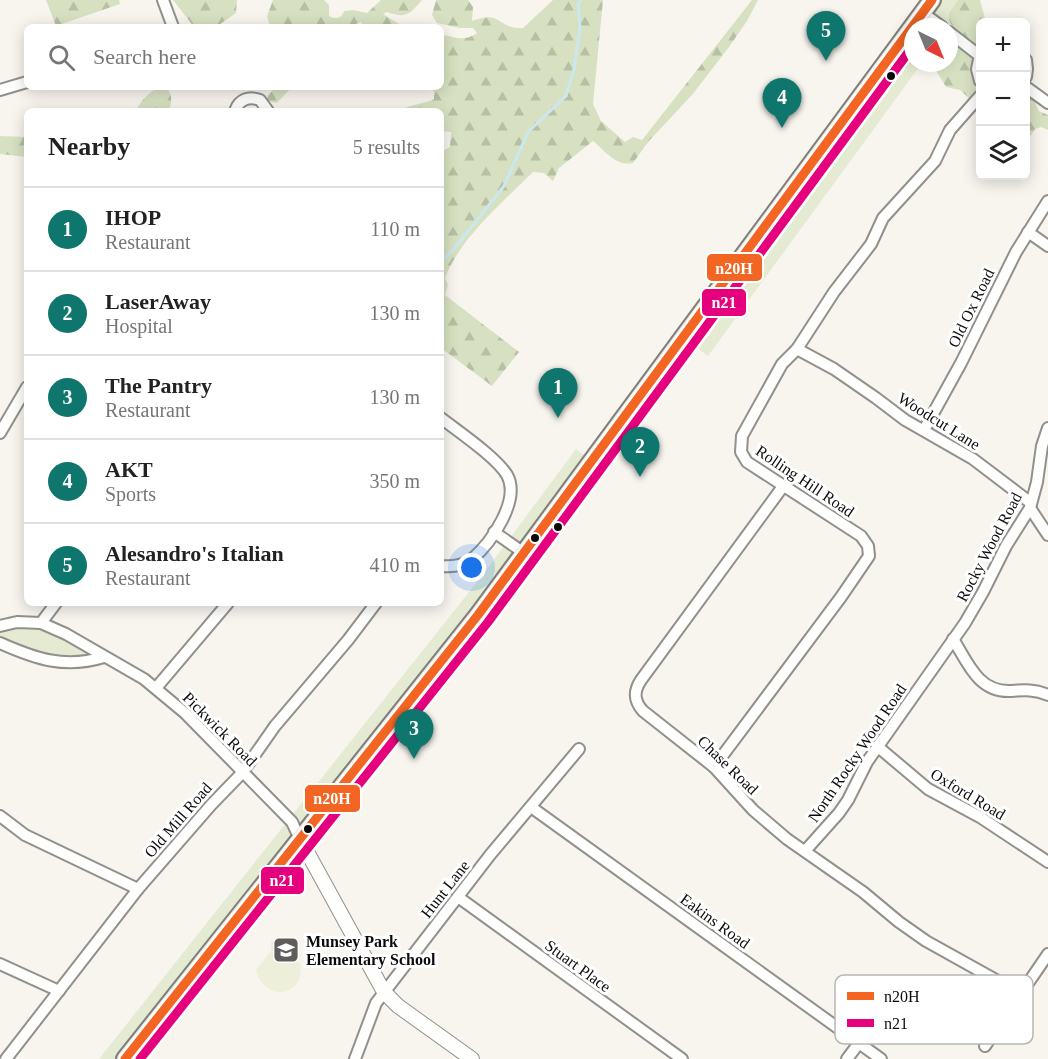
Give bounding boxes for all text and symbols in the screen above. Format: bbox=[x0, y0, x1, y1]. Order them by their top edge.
pin: 5 bbox=[806, 11, 846, 61]
north arrow bbox=[904, 18, 958, 72]
map controls bbox=[976, 18, 1030, 180]
button: + bbox=[976, 18, 1030, 72]
search box bbox=[24, 24, 444, 90]
icon: search bbox=[45, 41, 78, 74]
text: Search here bbox=[93, 44, 196, 69]
unlabelled marker bbox=[885, 70, 897, 82]
button: − bbox=[976, 72, 1030, 126]
pin: 4 bbox=[762, 78, 802, 128]
button: layers bbox=[976, 126, 1030, 180]
text: Nearby bbox=[48, 132, 130, 161]
text: 5 results bbox=[353, 136, 420, 158]
text: IHOP bbox=[105, 205, 161, 230]
text: 1 bbox=[63, 218, 73, 240]
text: 110 m bbox=[370, 218, 420, 240]
text: Restaurant bbox=[105, 231, 191, 253]
line badge: n20H bbox=[706, 253, 763, 282]
text: n20H bbox=[715, 260, 753, 277]
street label: Old Ox Road bbox=[945, 266, 997, 350]
line badge: n21 bbox=[701, 288, 747, 317]
text: LaserAway bbox=[105, 289, 211, 314]
text: n21 bbox=[712, 294, 736, 311]
text: 2 bbox=[63, 302, 73, 324]
text: 130 m bbox=[369, 302, 420, 324]
text: Hospital bbox=[105, 315, 173, 337]
pin: 1 bbox=[538, 368, 578, 418]
text: The Pantry bbox=[105, 373, 212, 398]
text: 3 bbox=[63, 386, 73, 408]
text: 130 m bbox=[369, 386, 420, 408]
street label: Woodcut Lane bbox=[895, 389, 983, 453]
text: Restaurant bbox=[105, 399, 191, 421]
pin: 2 bbox=[620, 428, 660, 477]
street label: Rolling Hill Road bbox=[752, 442, 857, 521]
text: AKT bbox=[105, 457, 153, 482]
text: 4 bbox=[63, 470, 73, 492]
text: 350 m bbox=[369, 470, 420, 492]
text: Sports bbox=[105, 483, 156, 505]
street label: Rocky Wood Road bbox=[953, 490, 1026, 605]
unlabelled marker bbox=[552, 521, 564, 533]
unlabelled marker bbox=[529, 532, 541, 544]
text: Alesandro's Italian bbox=[105, 541, 284, 566]
your location bbox=[457, 553, 486, 582]
text: 5 bbox=[63, 554, 73, 576]
text: 410 m bbox=[369, 554, 420, 576]
text: Restaurant bbox=[105, 567, 191, 589]
street label: North Rocky Wood Road bbox=[805, 681, 910, 826]
street label: Pickwick Road bbox=[180, 689, 260, 769]
pin: 3 bbox=[394, 710, 434, 759]
street label: Chase Road bbox=[694, 732, 762, 798]
street label: Oxford Road bbox=[928, 765, 1008, 823]
street label: Old Mill Road bbox=[141, 779, 215, 861]
line badge: n20H bbox=[304, 784, 361, 813]
text: n20H bbox=[313, 790, 351, 807]
unlabelled marker bbox=[302, 823, 314, 835]
street label: Hunt Lane bbox=[417, 857, 473, 921]
line badge: n21 bbox=[260, 866, 305, 895]
text: n21 bbox=[270, 872, 294, 889]
street label: Eakins Road bbox=[677, 890, 753, 952]
place label: Munsey Park Elementary School bbox=[306, 933, 436, 969]
school or university icon: Munsey Park Elementary School bbox=[271, 935, 301, 965]
street label: Stuart Place bbox=[542, 937, 614, 995]
legend bbox=[835, 975, 1033, 1044]
text: n20H bbox=[884, 988, 920, 1005]
text: n21 bbox=[884, 1015, 908, 1032]

